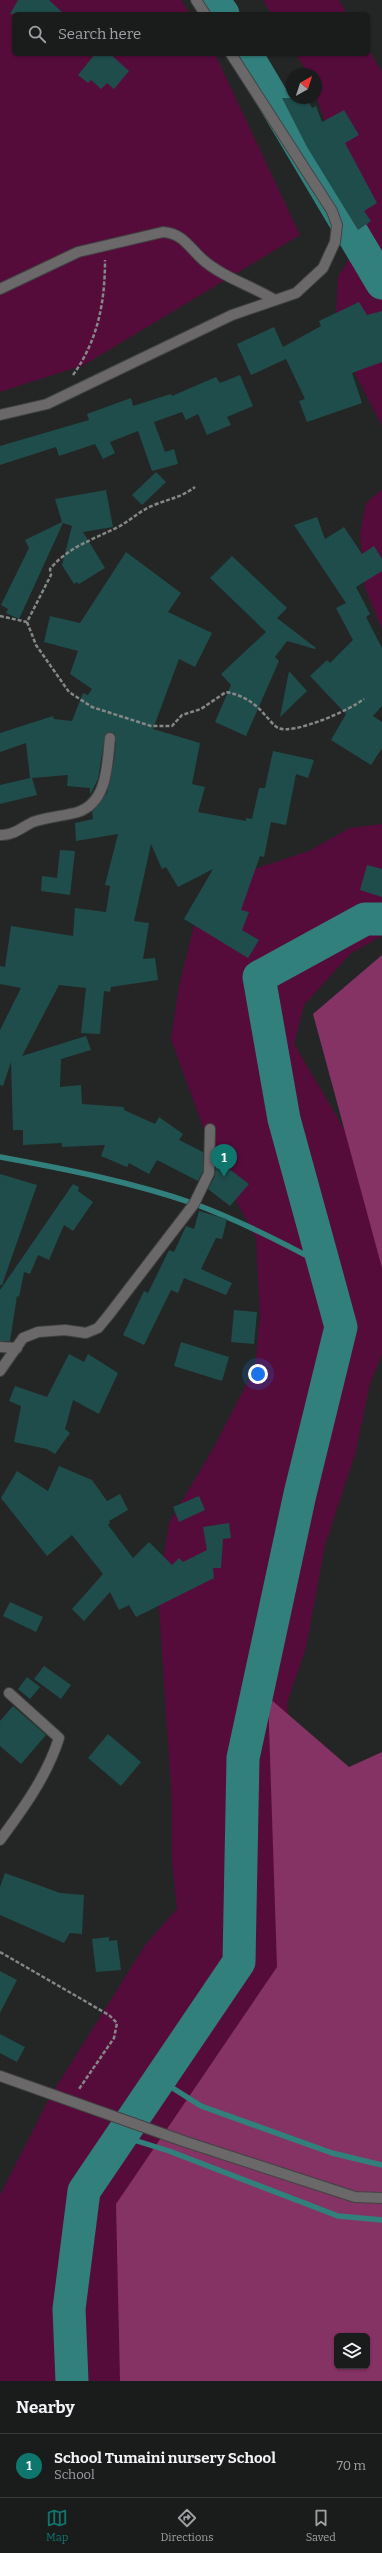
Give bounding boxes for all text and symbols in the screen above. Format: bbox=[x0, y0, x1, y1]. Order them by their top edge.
search box bbox=[12, 12, 370, 56]
icon: search bbox=[26, 23, 48, 45]
text: Search here bbox=[58, 25, 141, 43]
north arrow bbox=[286, 68, 322, 104]
pin: 1 bbox=[211, 1144, 237, 1177]
your location bbox=[248, 1364, 268, 1384]
map controls bbox=[334, 2333, 370, 2369]
button: layers bbox=[334, 2333, 370, 2369]
text: Nearby bbox=[16, 2397, 75, 2418]
text: School Tumaini nursery School bbox=[54, 2449, 276, 2467]
text: 1 bbox=[26, 2458, 32, 2473]
text: 70 m bbox=[336, 2458, 366, 2473]
text: School bbox=[54, 2467, 95, 2482]
tab: Map bbox=[46, 2507, 68, 2544]
tab: Directions bbox=[161, 2507, 213, 2544]
tab: Saved bbox=[306, 2507, 336, 2544]

